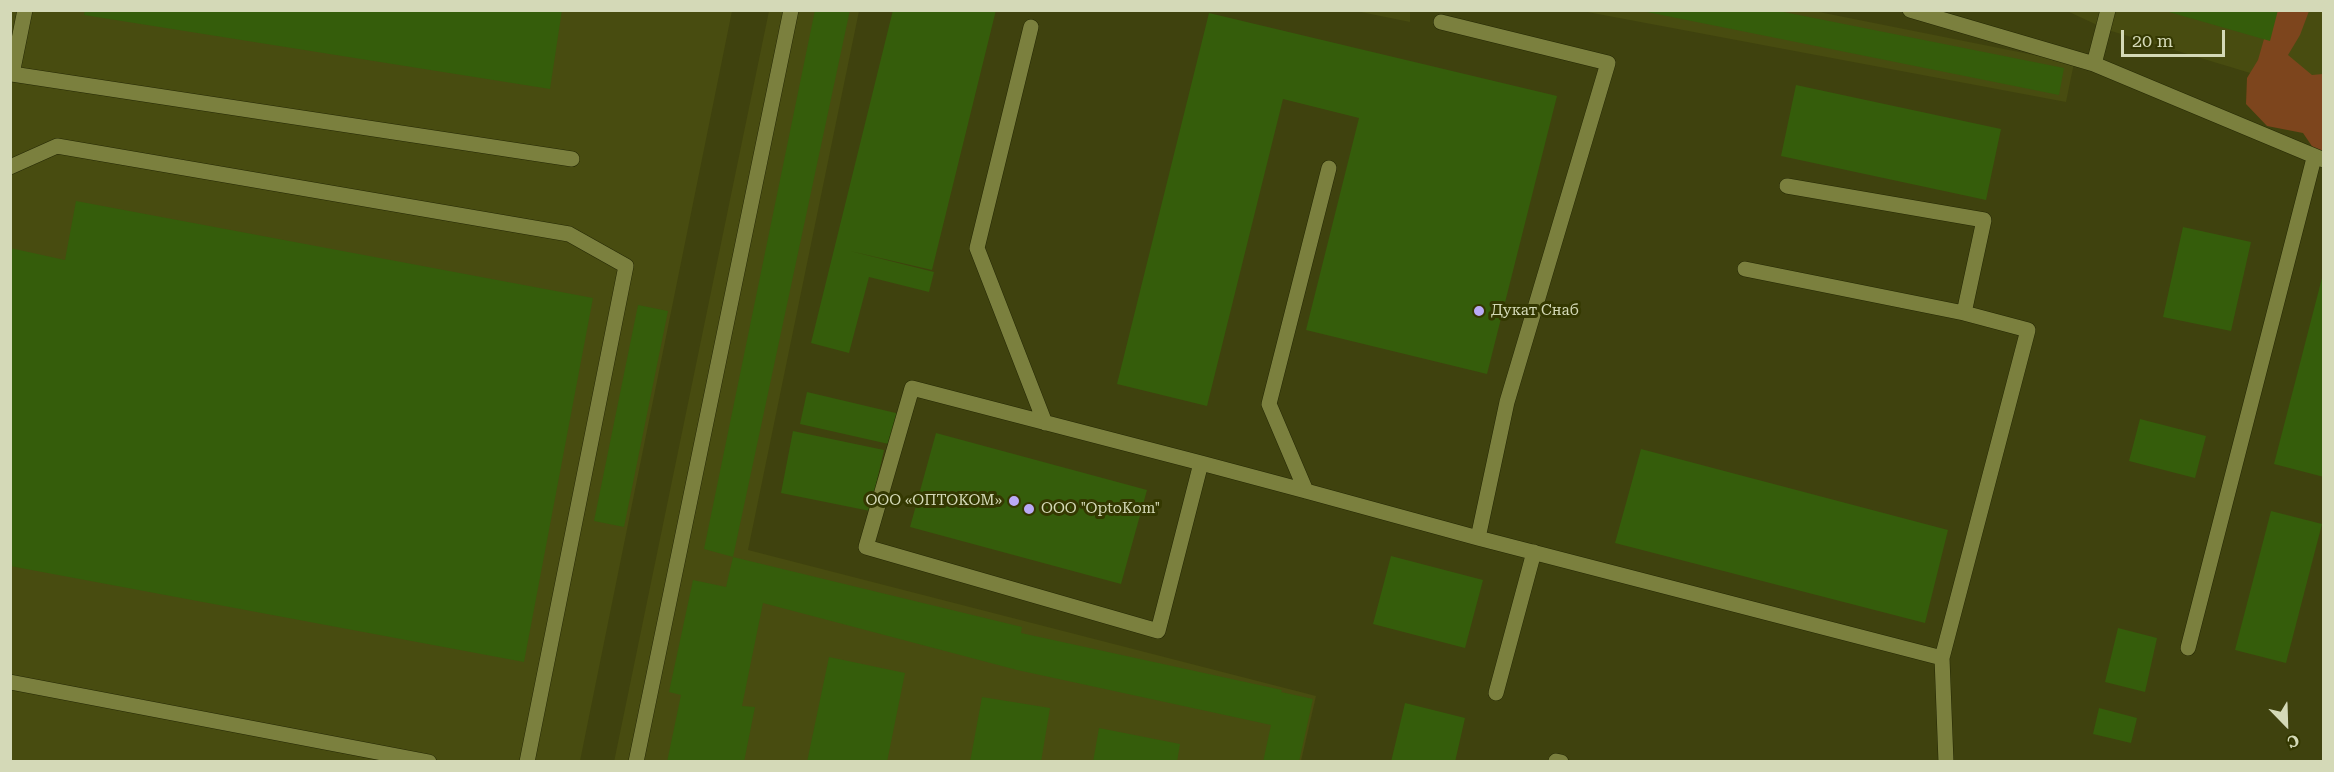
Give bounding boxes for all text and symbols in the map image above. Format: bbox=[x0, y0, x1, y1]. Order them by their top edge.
scale bar bbox=[2124, 18, 2228, 56]
text: 20 m bbox=[2132, 30, 2173, 51]
place label: Дукат Снаб bbox=[1491, 302, 1579, 320]
marker: Дукат Снаб bbox=[1472, 304, 1486, 318]
place label: ООО «ОПТОКОМ» bbox=[865, 492, 1002, 510]
marker: ООО «ОПТОКОМ» bbox=[1007, 494, 1021, 508]
place label: OOO "OptoKom" bbox=[1041, 500, 1160, 518]
marker: OOO "OptoKom" bbox=[1022, 502, 1036, 516]
north arrow bbox=[2256, 694, 2316, 754]
text: С bbox=[2284, 730, 2302, 752]

